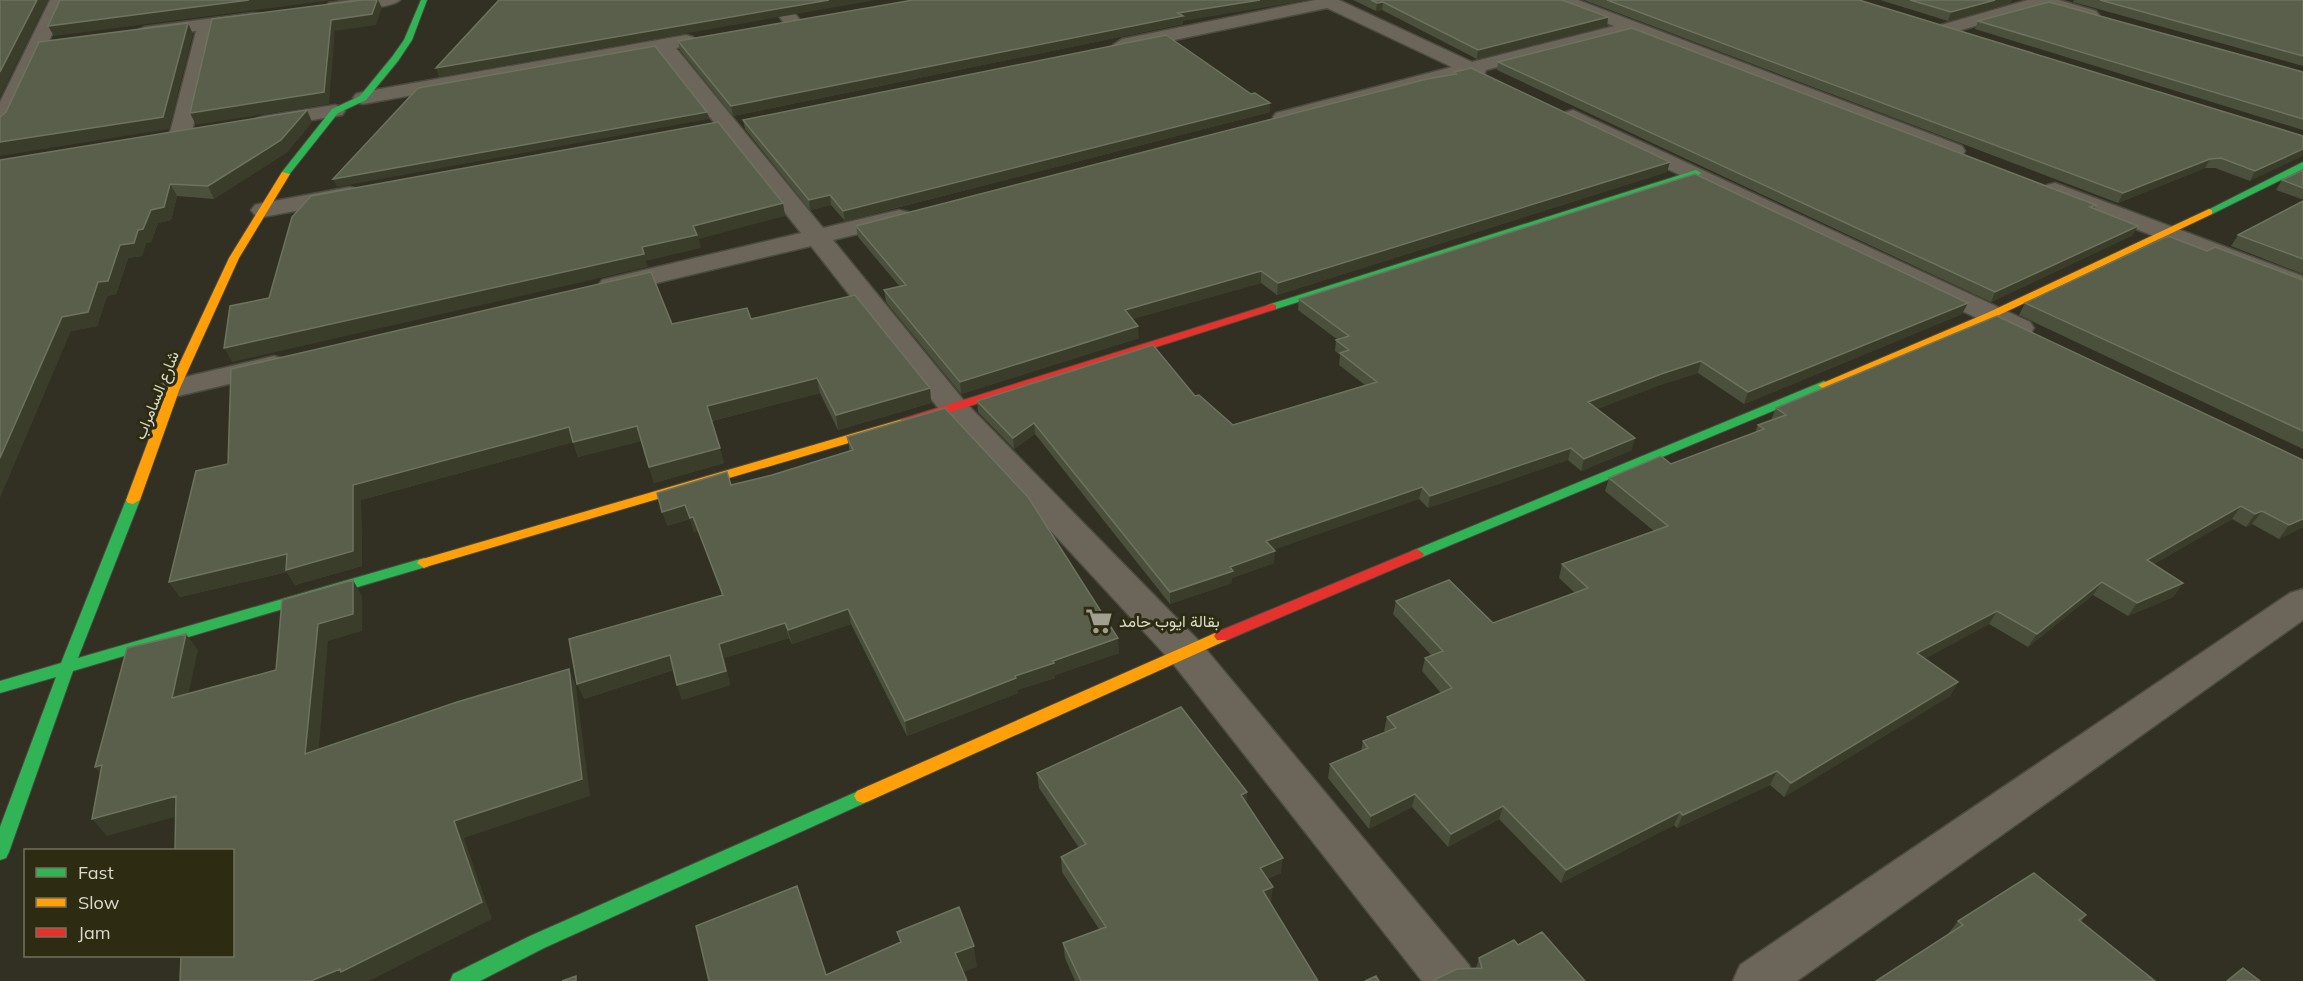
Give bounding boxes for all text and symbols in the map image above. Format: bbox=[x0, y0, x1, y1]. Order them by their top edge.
street label: شارع السامراب bbox=[129, 348, 185, 443]
supermarket icon: بقالة ايوب حامد bbox=[1084, 606, 1114, 636]
place label: بقالة ايوب حامد bbox=[1119, 611, 1220, 632]
legend bbox=[24, 849, 234, 957]
text: Fast bbox=[78, 861, 114, 884]
text: Slow bbox=[78, 891, 120, 914]
text: Jam bbox=[78, 921, 111, 944]

